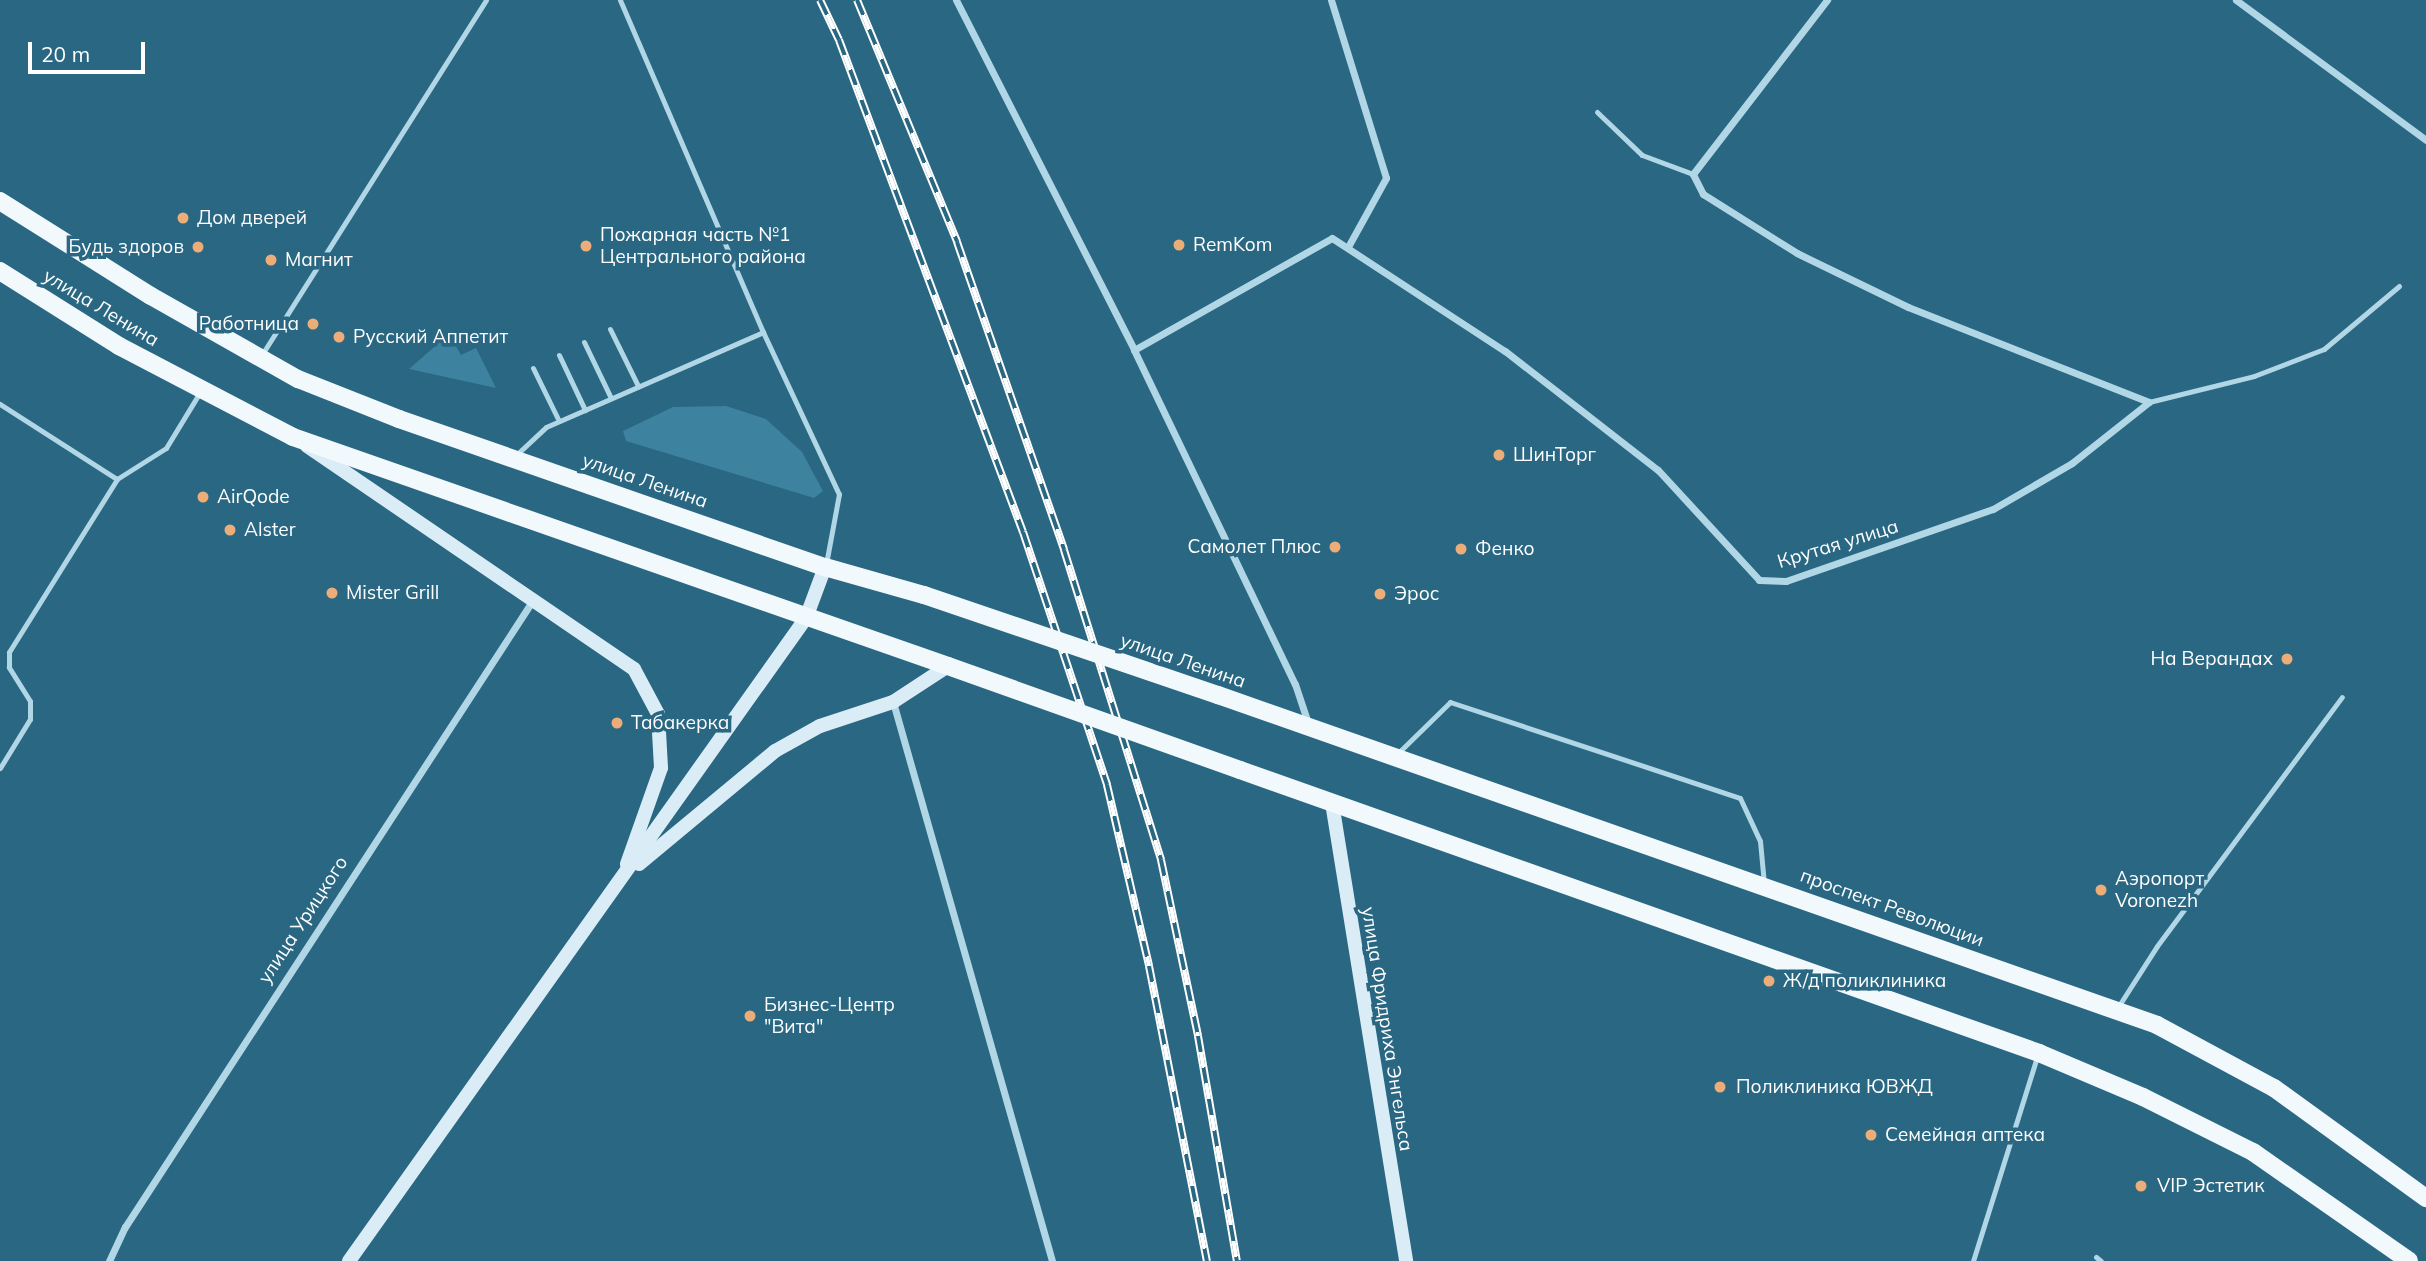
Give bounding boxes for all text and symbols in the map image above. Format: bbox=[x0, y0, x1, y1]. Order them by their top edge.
scale bar bbox=[32, 28, 149, 72]
text: 20 m bbox=[41, 41, 90, 67]
place label: Дом дверей bbox=[197, 207, 307, 229]
marker: Дом дверей bbox=[175, 210, 191, 226]
place label: Пожарная часть №1 Центрального района bbox=[600, 224, 806, 268]
place label: RemKom bbox=[1193, 234, 1272, 256]
place label: Будь здоров bbox=[68, 236, 184, 258]
marker: RemKom bbox=[1171, 237, 1187, 253]
marker: Пожарная часть №1 Центрального района bbox=[578, 238, 594, 254]
marker: Будь здоров bbox=[190, 239, 206, 255]
place label: Магнит bbox=[285, 249, 353, 271]
marker: Магнит bbox=[263, 252, 279, 268]
street label: улица Ленина bbox=[39, 265, 163, 351]
place label: Работница bbox=[199, 313, 299, 335]
marker: Работница bbox=[305, 316, 321, 332]
place label: Русский Аппетит bbox=[353, 326, 508, 348]
marker: Русский Аппетит bbox=[331, 329, 347, 345]
place label: ШинТорг bbox=[1513, 444, 1596, 466]
marker: ШинТорг bbox=[1491, 447, 1507, 463]
street label: улица Ленина bbox=[579, 449, 711, 513]
place label: AirQode bbox=[217, 486, 290, 508]
marker: AirQode bbox=[195, 489, 211, 505]
street label: Крутая улица bbox=[1775, 515, 1901, 573]
place label: Alster bbox=[244, 519, 296, 541]
marker: Alster bbox=[222, 522, 238, 538]
place label: Самолет Плюс bbox=[1187, 536, 1321, 558]
place label: Фенко bbox=[1475, 538, 1535, 560]
marker: Самолет Плюс bbox=[1327, 539, 1343, 555]
marker: Фенко bbox=[1453, 541, 1469, 557]
place label: Mister Grill bbox=[346, 582, 439, 604]
place label: Эрос bbox=[1394, 583, 1439, 605]
marker: Mister Grill bbox=[324, 585, 340, 601]
marker: Эрос bbox=[1372, 586, 1388, 602]
street label: улица Ленина bbox=[1117, 629, 1249, 693]
place label: На Верандах bbox=[2150, 648, 2273, 670]
marker: На Верандах bbox=[2279, 651, 2295, 667]
place label: Табакерка bbox=[631, 712, 729, 734]
marker: Табакерка bbox=[609, 715, 625, 731]
street label: улица Урицкого bbox=[253, 852, 353, 988]
street label: проспект Революции bbox=[1797, 864, 1987, 952]
place label: Аэропорт Voronezh bbox=[2115, 868, 2204, 912]
marker: Аэропорт Voronezh bbox=[2093, 882, 2109, 898]
street label: улица Фридриха Энгельса bbox=[1356, 905, 1418, 1153]
place label: Ж/д поликлиника bbox=[1783, 970, 1946, 992]
marker: Ж/д поликлиника bbox=[1761, 973, 1777, 989]
place label: Бизнес-Центр "Вита" bbox=[764, 994, 895, 1038]
marker: Бизнес-Центр "Вита" bbox=[742, 1008, 758, 1024]
place label: Поликлиника ЮВЖД bbox=[1736, 1076, 1933, 1098]
marker: Поликлиника ЮВЖД bbox=[1710, 1077, 1730, 1097]
place label: Семейная аптека bbox=[1885, 1124, 2045, 1146]
marker: Семейная аптека bbox=[1863, 1127, 1879, 1143]
place label: VIP Эстетик bbox=[2157, 1175, 2265, 1197]
marker: VIP Эстетик bbox=[2131, 1176, 2151, 1196]

